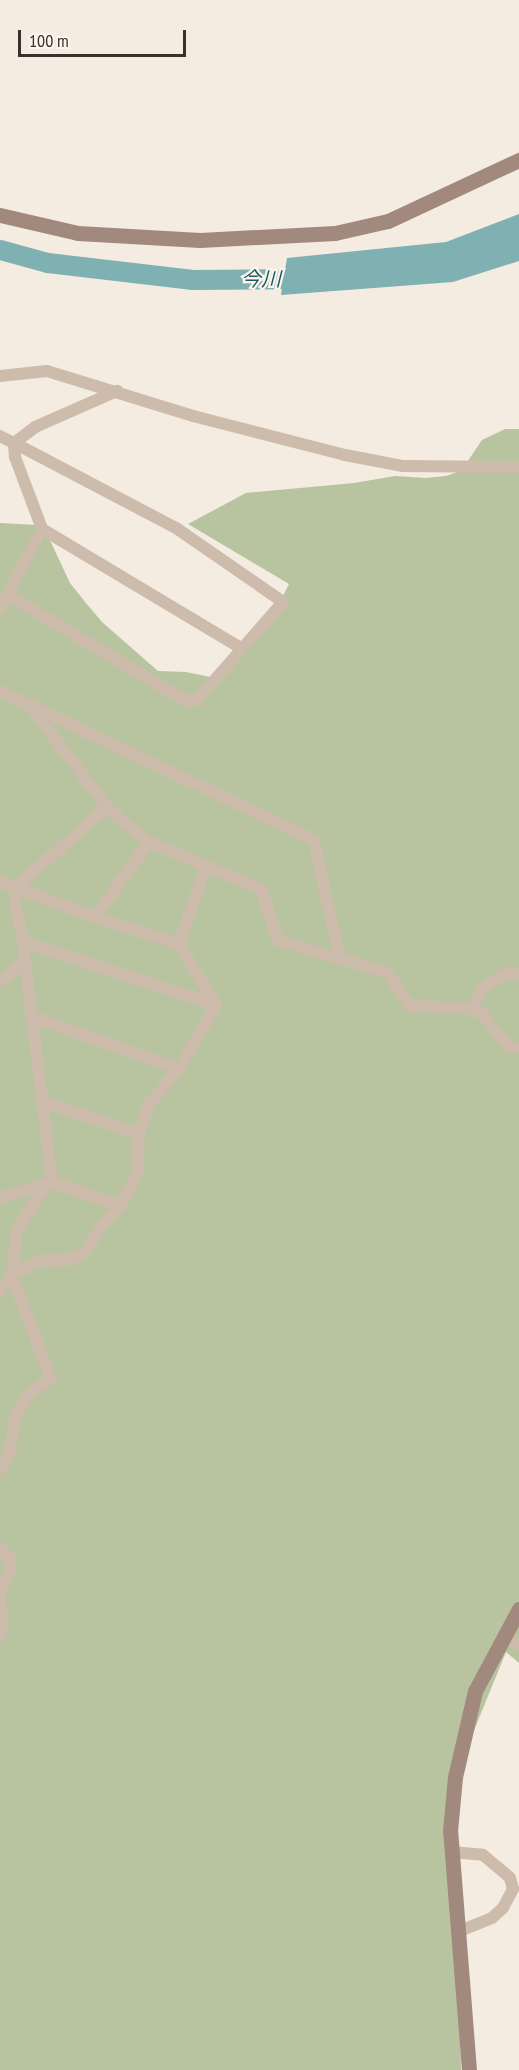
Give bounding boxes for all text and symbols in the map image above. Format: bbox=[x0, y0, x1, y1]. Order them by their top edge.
scale bar bbox=[21, 18, 189, 56]
text: 100 m bbox=[29, 29, 69, 52]
water label: 今川 bbox=[241, 267, 281, 291]

